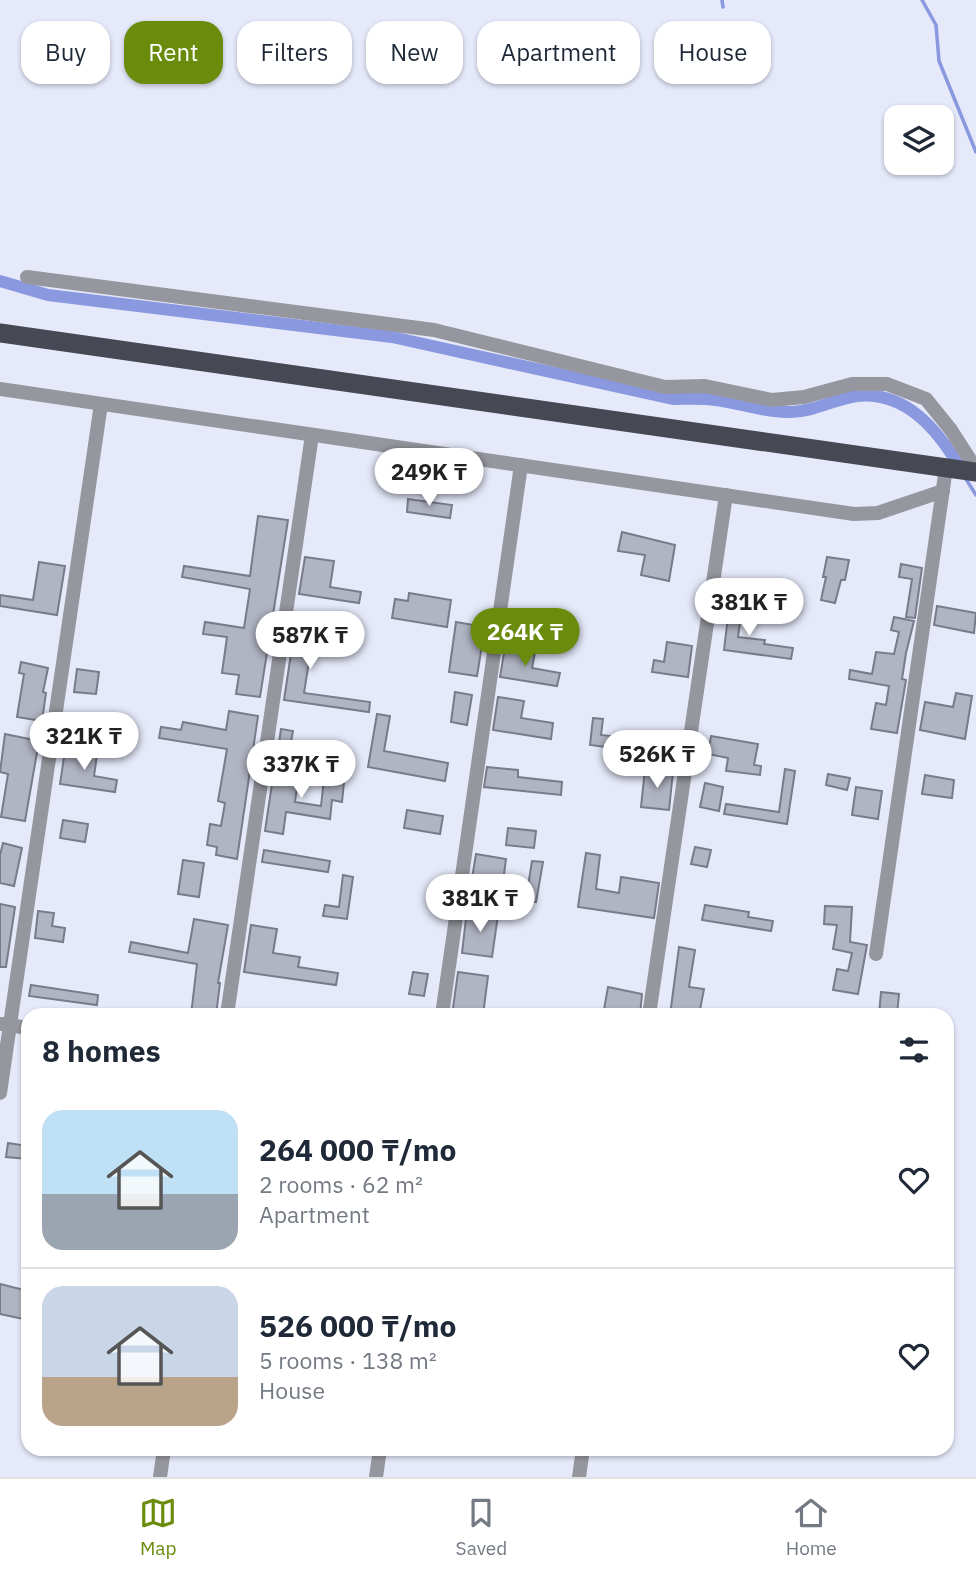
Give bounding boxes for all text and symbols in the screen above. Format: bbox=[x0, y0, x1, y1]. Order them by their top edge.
chip: Buy bbox=[21, 21, 110, 84]
chip: Rent bbox=[124, 21, 223, 84]
chip: Filters bbox=[237, 21, 352, 84]
chip: New bbox=[366, 21, 463, 84]
chip: Apartment bbox=[477, 21, 640, 84]
chip: House bbox=[654, 21, 771, 84]
map controls bbox=[884, 105, 954, 175]
button: layers bbox=[884, 105, 954, 175]
pin: 249K ₸ bbox=[372, 448, 486, 508]
text: 249K ₸ bbox=[391, 456, 467, 486]
pin: 381K ₸ bbox=[692, 578, 806, 638]
text: 381K ₸ bbox=[711, 586, 787, 616]
pin: 264K ₸ bbox=[468, 608, 582, 668]
pin: 587K ₸ bbox=[253, 612, 367, 671]
text: 264K ₸ bbox=[487, 616, 563, 646]
text: 587K ₸ bbox=[272, 619, 348, 649]
pin: 321K ₸ bbox=[27, 712, 141, 772]
text: 321K ₸ bbox=[46, 720, 122, 750]
pin: 526K ₸ bbox=[600, 730, 714, 790]
text: 526K ₸ bbox=[619, 738, 695, 768]
pin: 337K ₸ bbox=[244, 740, 358, 800]
text: 337K ₸ bbox=[263, 748, 339, 778]
pin: 381K ₸ bbox=[423, 874, 537, 934]
text: 381K ₸ bbox=[442, 882, 518, 912]
text: 8 homes bbox=[42, 1031, 161, 1070]
icon: filters bbox=[895, 1031, 933, 1069]
text: 264 000 ₸/mo bbox=[259, 1130, 457, 1169]
icon: home bbox=[98, 1138, 182, 1222]
icon: heart bbox=[895, 1161, 933, 1199]
text: 2 rooms · 62 m² bbox=[259, 1169, 423, 1199]
text: Apartment bbox=[259, 1199, 370, 1229]
text: 526 000 ₸/mo bbox=[259, 1306, 457, 1345]
icon: home bbox=[98, 1314, 182, 1398]
icon: heart bbox=[895, 1337, 933, 1375]
text: 5 rooms · 138 m² bbox=[259, 1345, 437, 1375]
text: House bbox=[259, 1375, 325, 1405]
tab: Map bbox=[139, 1494, 177, 1560]
tab: Saved bbox=[456, 1494, 507, 1560]
tab: Home bbox=[786, 1494, 837, 1560]

